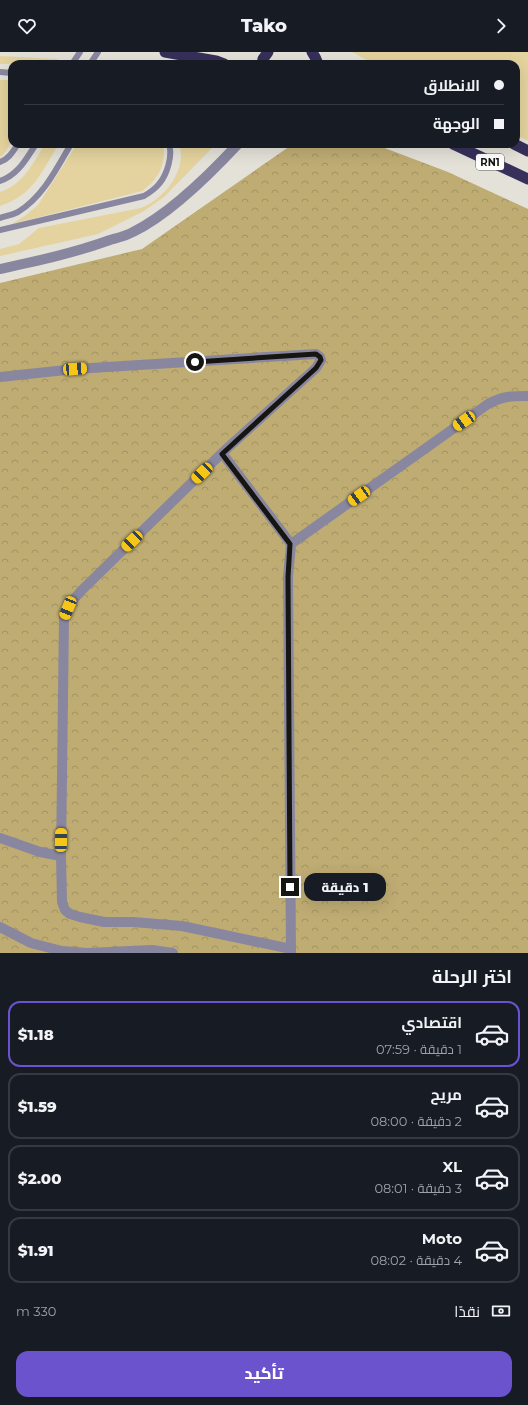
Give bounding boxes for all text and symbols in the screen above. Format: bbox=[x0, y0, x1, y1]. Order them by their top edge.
icon: heart bbox=[16, 15, 38, 37]
text: Tako bbox=[241, 15, 287, 37]
icon: forward bbox=[490, 15, 512, 37]
text: الانطلاق bbox=[424, 76, 480, 95]
text: الوجهة bbox=[433, 114, 480, 133]
road number: RN1 bbox=[476, 154, 504, 170]
route start bbox=[186, 353, 204, 371]
car bbox=[63, 362, 87, 376]
car bbox=[451, 409, 477, 433]
car bbox=[189, 460, 215, 486]
car bbox=[346, 484, 372, 508]
car bbox=[119, 528, 145, 554]
car bbox=[58, 595, 78, 621]
car bbox=[55, 828, 67, 852]
callout: 1 دقيقة bbox=[304, 873, 386, 901]
route end bbox=[281, 878, 299, 896]
text: 1 دقيقة bbox=[322, 879, 368, 895]
text: اختر الرحلة bbox=[432, 966, 512, 988]
text: اقتصادي bbox=[402, 1013, 462, 1032]
icon: car bbox=[474, 1016, 510, 1052]
text: $1.18 bbox=[18, 1025, 54, 1044]
text: 1 دقيقة · 07:59 bbox=[376, 1041, 462, 1057]
text: مريح bbox=[430, 1085, 462, 1104]
icon: car bbox=[474, 1088, 510, 1124]
text: $1.59 bbox=[18, 1097, 57, 1116]
text: 2 دقيقة · 08:00 bbox=[370, 1113, 462, 1129]
text: XL bbox=[443, 1157, 462, 1176]
icon: car bbox=[474, 1160, 510, 1196]
text: $2.00 bbox=[18, 1169, 61, 1188]
text: 3 دقيقة · 08:01 bbox=[374, 1180, 462, 1196]
text: Moto bbox=[422, 1229, 462, 1248]
icon: car bbox=[474, 1232, 510, 1268]
text: $1.91 bbox=[18, 1241, 54, 1260]
text: 4 دقيقة · 08:02 bbox=[370, 1252, 462, 1268]
icon: cash bbox=[490, 1300, 512, 1322]
text: نقدًا bbox=[454, 1302, 480, 1321]
text: 330 m bbox=[16, 1303, 56, 1319]
button: تأكيد bbox=[16, 1351, 512, 1397]

